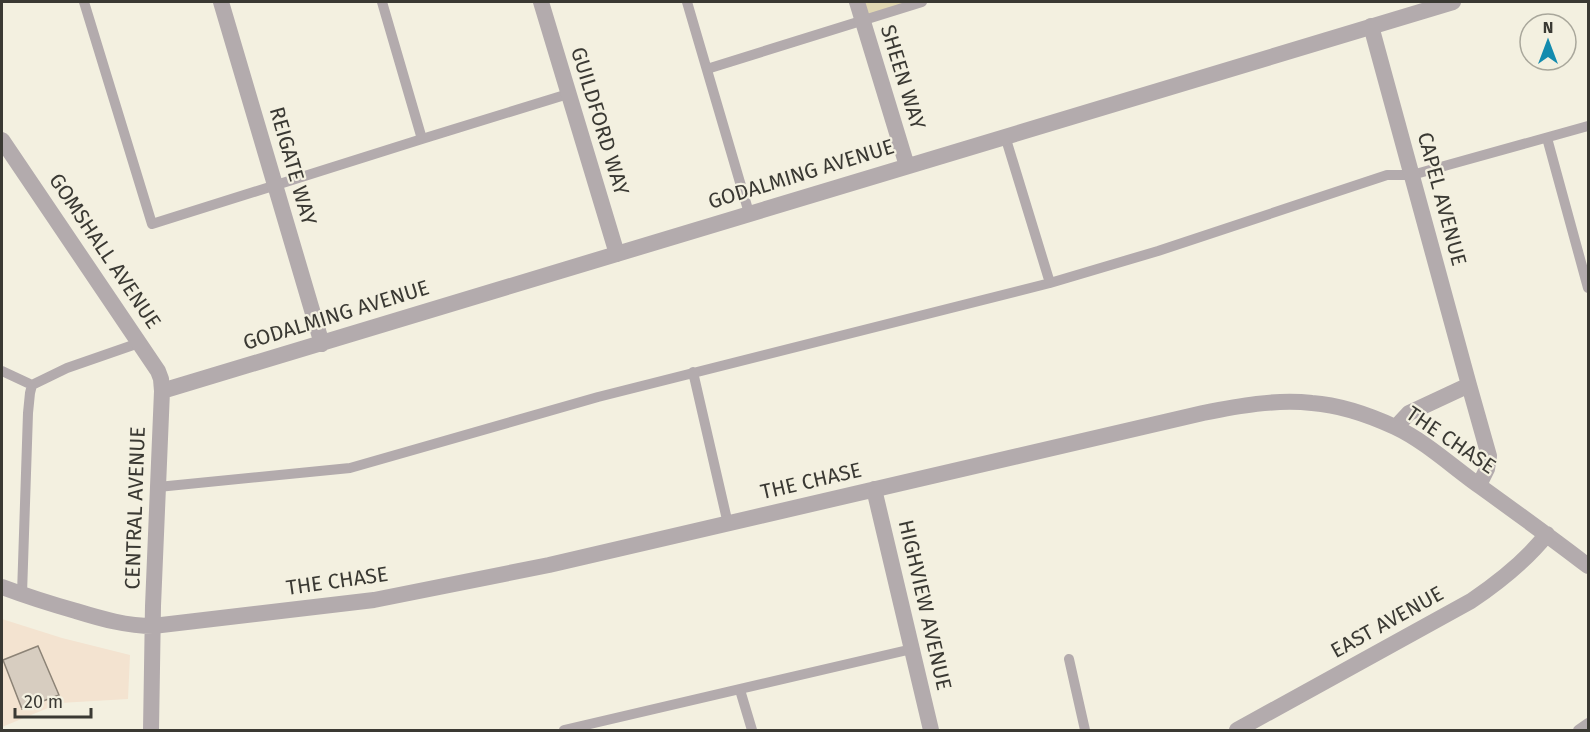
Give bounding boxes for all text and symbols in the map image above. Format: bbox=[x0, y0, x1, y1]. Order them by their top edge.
north arrow bbox=[1518, 12, 1578, 72]
text: N bbox=[1543, 18, 1553, 37]
street label: SHEEN WAY bbox=[875, 22, 931, 133]
street label: GUILDFORD WAY bbox=[565, 44, 635, 199]
street label: REIGATE WAY bbox=[264, 104, 322, 229]
street label: CAPEL AVENUE bbox=[1412, 129, 1472, 269]
street label: GODALMING AVENUE bbox=[705, 133, 897, 215]
street label: GOMSHALL AVENUE bbox=[43, 168, 167, 334]
street label: GODALMING AVENUE bbox=[240, 274, 432, 356]
street label: THE CHASE bbox=[1401, 401, 1501, 479]
street label: CENTRAL AVENUE bbox=[119, 426, 151, 590]
street label: THE CHASE bbox=[758, 457, 864, 505]
street label: HIGHVIEW AVENUE bbox=[893, 517, 957, 693]
street label: THE CHASE bbox=[284, 561, 390, 601]
street label: EAST AVENUE bbox=[1326, 580, 1448, 664]
scale bar bbox=[15, 681, 92, 719]
text: 20 m bbox=[24, 691, 63, 713]

